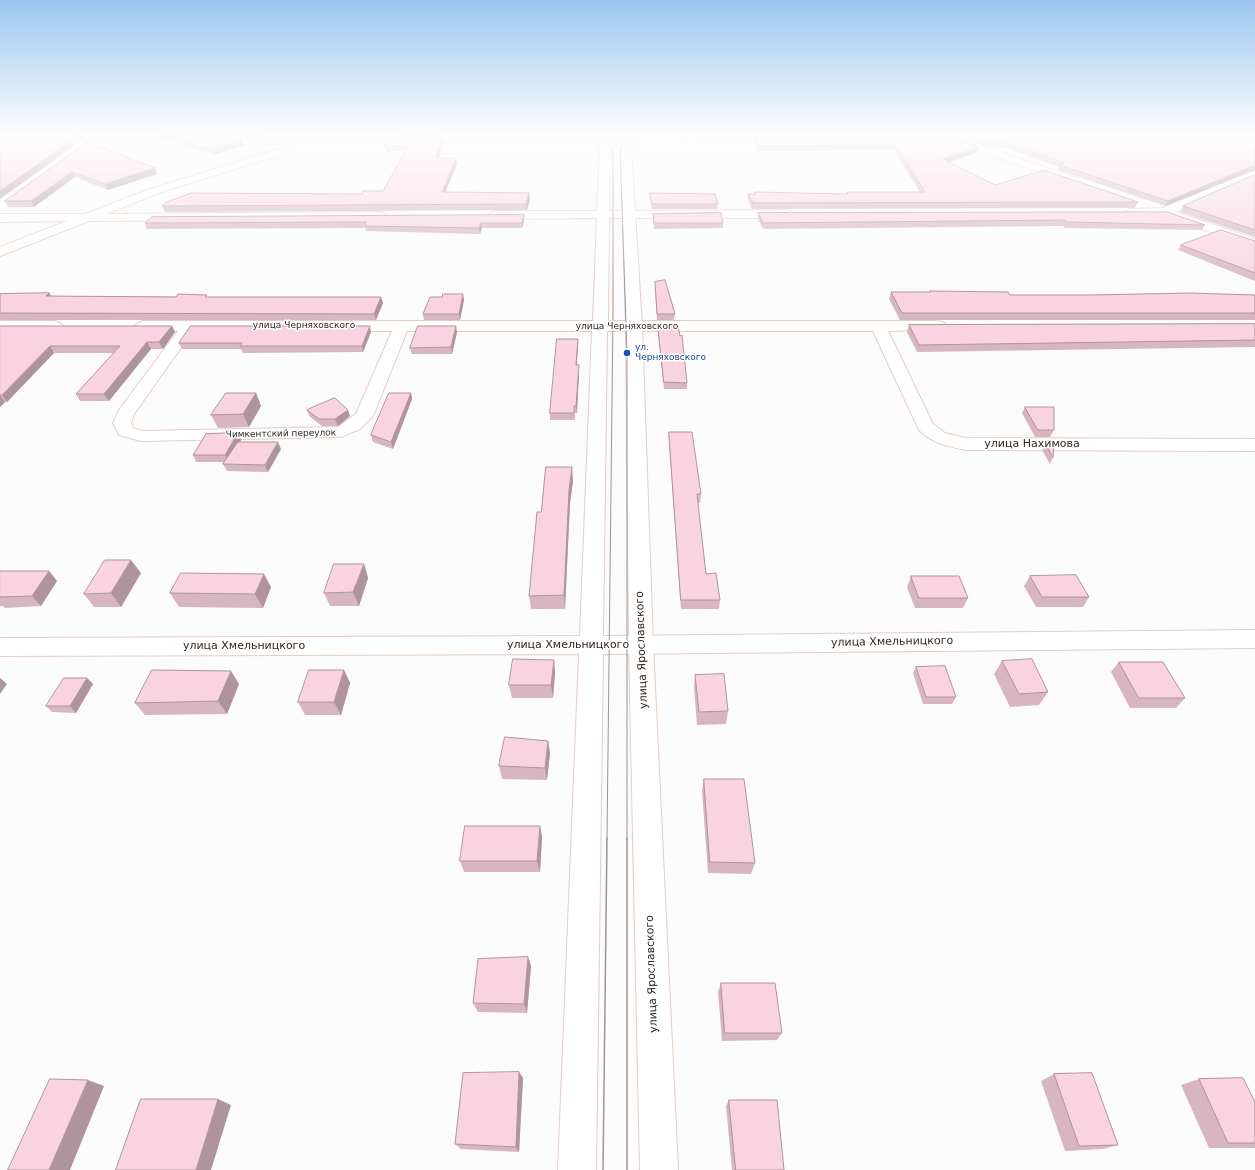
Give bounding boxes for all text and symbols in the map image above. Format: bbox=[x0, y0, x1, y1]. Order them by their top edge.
street label: улица Черняховского bbox=[253, 321, 355, 331]
street label: улица Черняховского bbox=[576, 322, 678, 332]
place label: ул. Черняховского bbox=[635, 343, 706, 364]
marker: ул. Черняховского bbox=[622, 348, 632, 358]
street label: Чимкентский переулок bbox=[226, 428, 336, 440]
street label: улица Нахимова bbox=[984, 437, 1080, 451]
street label: улица Ярославского bbox=[633, 591, 651, 709]
street label: улица Хмельницкого bbox=[831, 634, 953, 650]
street label: улица Хмельницкого bbox=[507, 638, 629, 652]
street label: улица Хмельницкого bbox=[183, 639, 305, 653]
street label: улица Ярославского bbox=[643, 915, 661, 1033]

